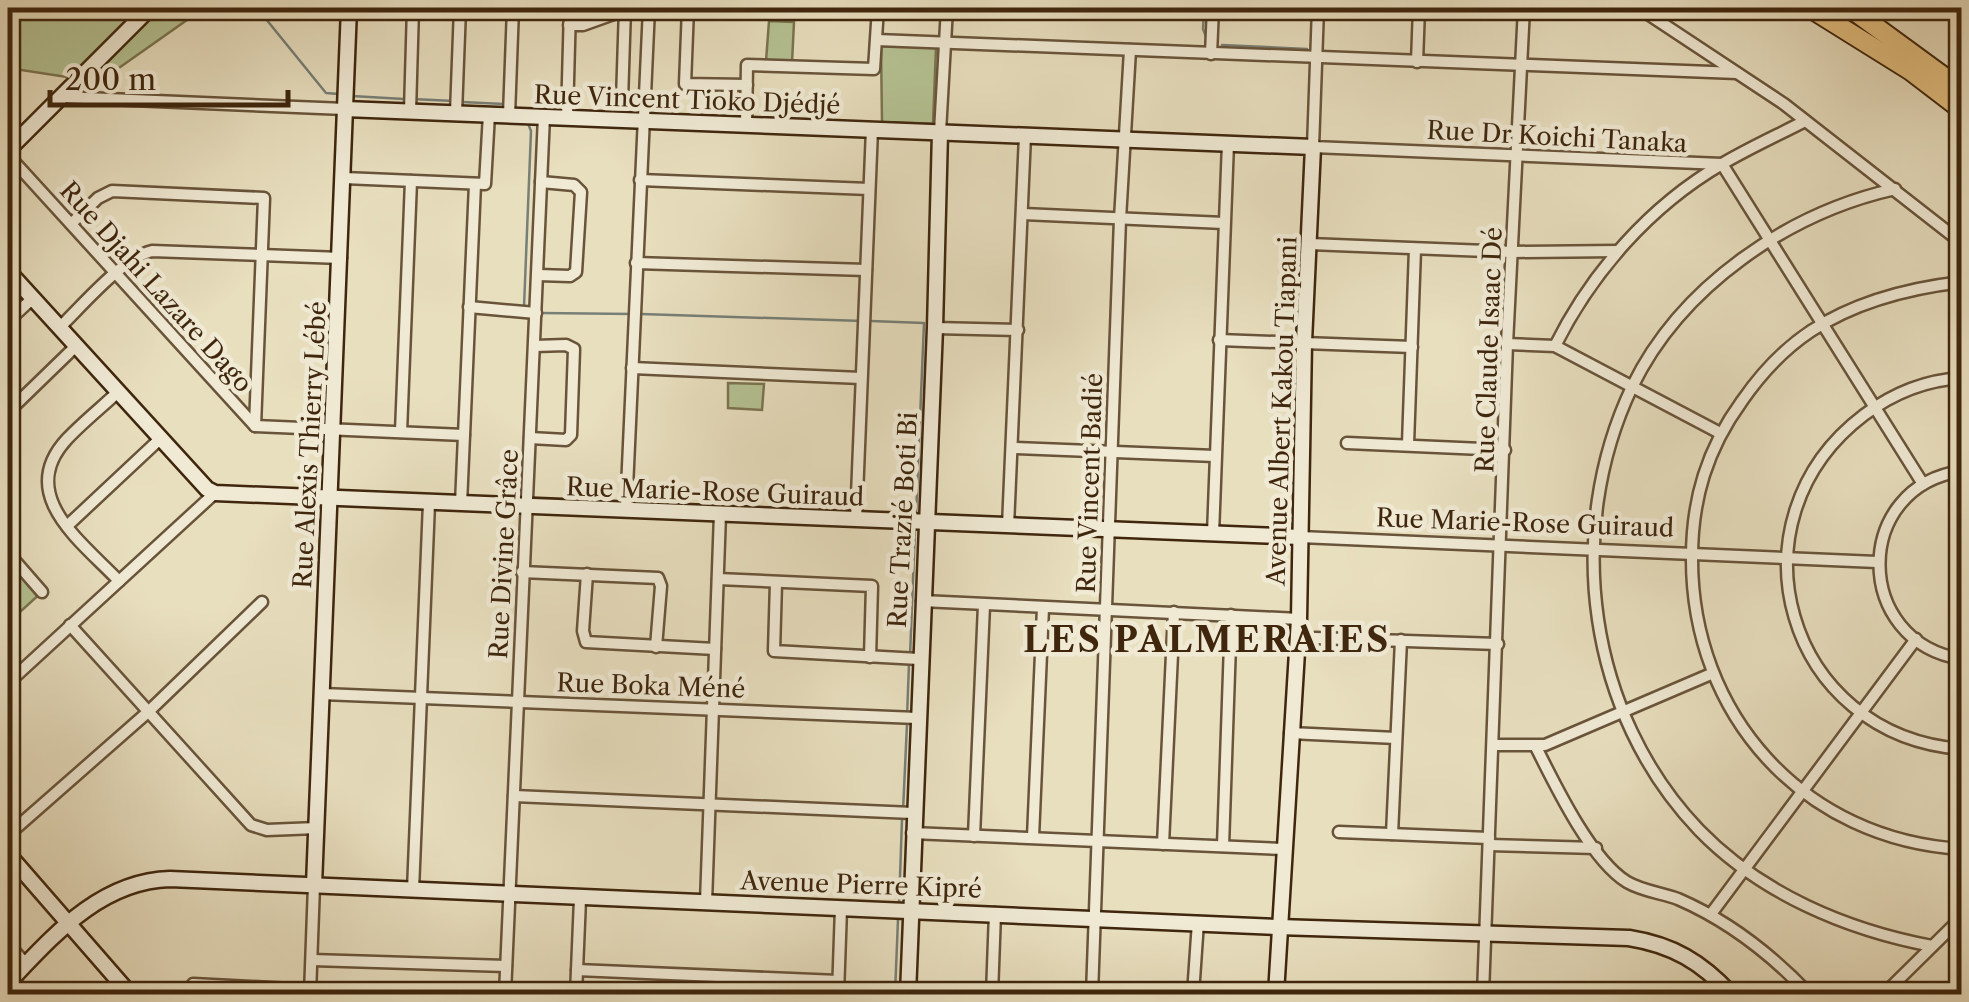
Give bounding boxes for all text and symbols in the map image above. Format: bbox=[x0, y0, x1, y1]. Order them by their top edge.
scale bar bbox=[50, 45, 288, 107]
text: 200 m bbox=[65, 61, 156, 98]
street label: Rue Vincent Tioko Djédjé bbox=[533, 79, 841, 121]
street label: Rue Dr Koichi Tanaka bbox=[1426, 115, 1689, 159]
street label: Rue Djahi Lazare Dago bbox=[53, 175, 259, 399]
street label: Rue Claude Isaac Dé bbox=[1469, 226, 1509, 474]
street label: Avenue Albert Kakou Tiapani bbox=[1260, 235, 1304, 587]
street label: Rue Alexis Thierry Lébé bbox=[287, 301, 333, 589]
street label: Rue Vincent Badié bbox=[1071, 372, 1109, 594]
street label: Rue Trazié Boti Bi bbox=[882, 411, 924, 629]
street label: Rue Divine Grâce bbox=[483, 448, 525, 660]
street label: Rue Marie-Rose Guiraud bbox=[565, 471, 865, 513]
street label: Rue Marie-Rose Guiraud bbox=[1375, 502, 1675, 544]
district label: LES PALMERAIES bbox=[1023, 618, 1391, 661]
street label: Rue Boka Méné bbox=[556, 667, 746, 705]
street label: Avenue Pierre Kipré bbox=[739, 865, 982, 905]

